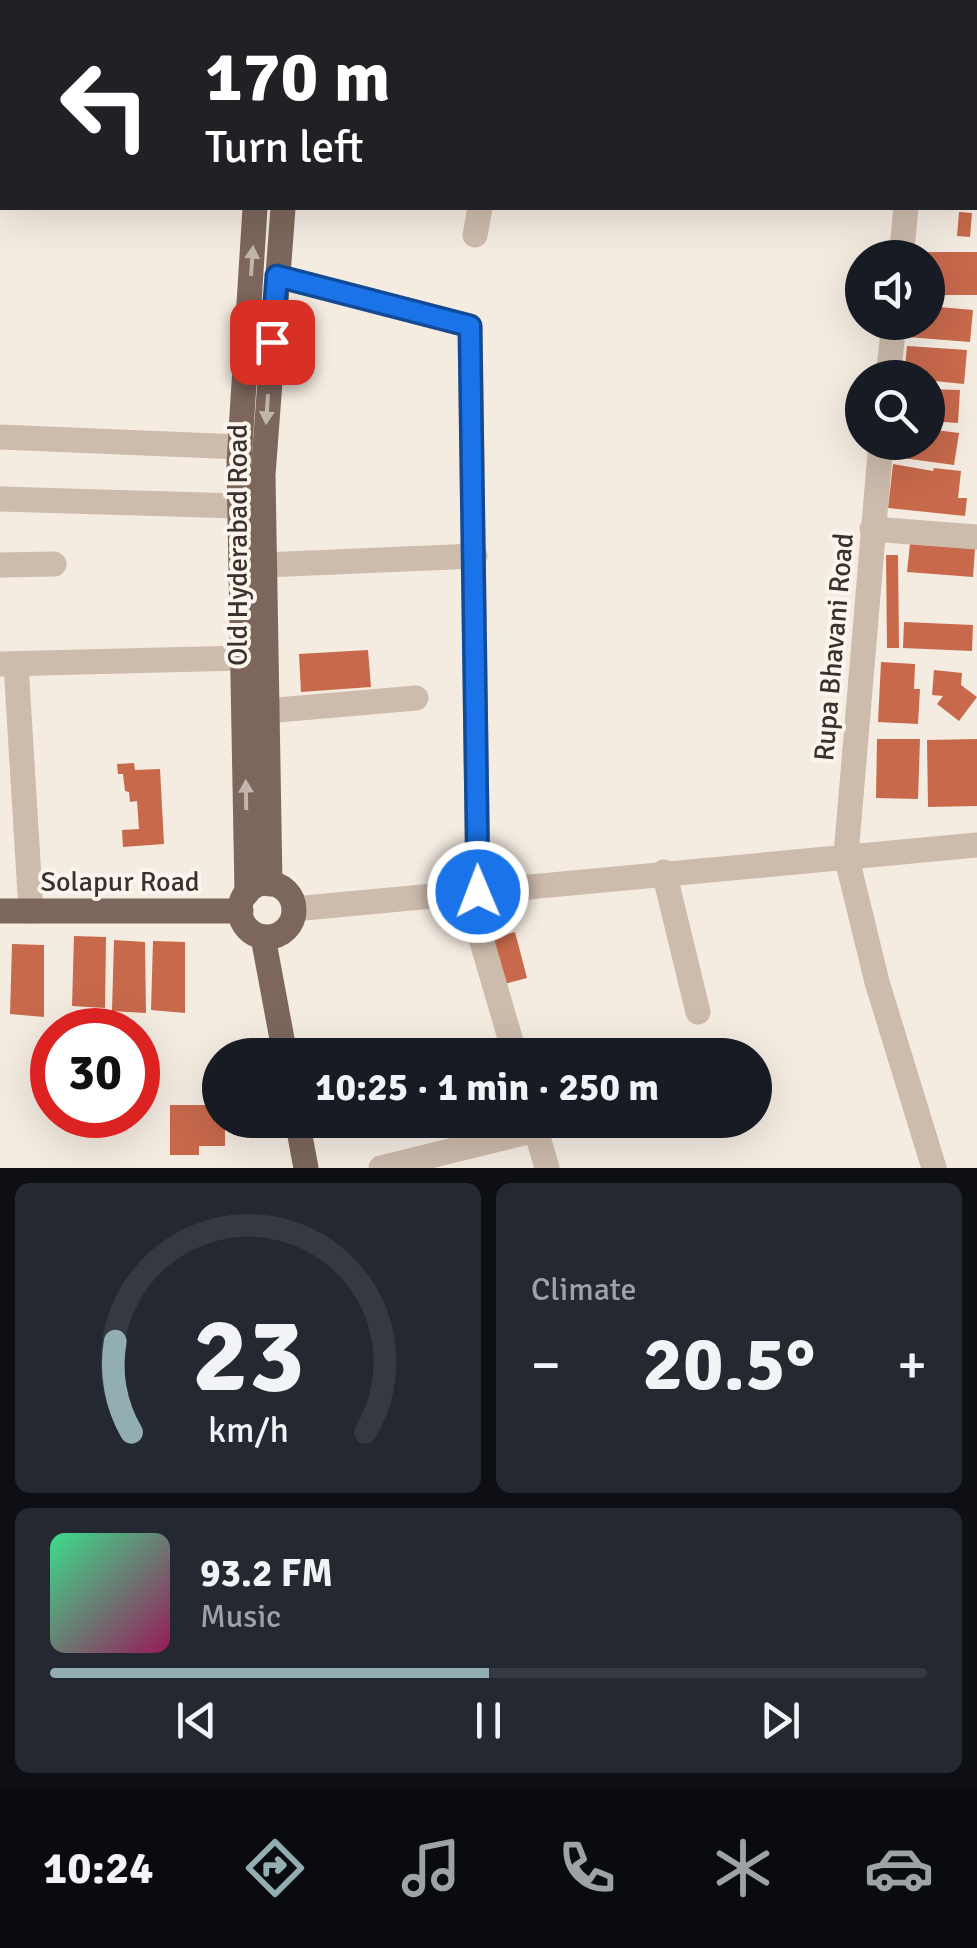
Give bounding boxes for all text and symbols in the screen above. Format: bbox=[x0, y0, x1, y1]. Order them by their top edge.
text: 170 m bbox=[205, 34, 390, 120]
icon: left bbox=[40, 40, 170, 170]
text: Turn left bbox=[205, 120, 364, 175]
map controls bbox=[845, 240, 945, 460]
button: sound bbox=[845, 240, 945, 340]
one-way arrow bbox=[244, 244, 260, 276]
pin bbox=[230, 300, 315, 385]
icon: arrive bbox=[245, 315, 300, 370]
button: search bbox=[845, 360, 945, 460]
one-way arrow bbox=[259, 394, 275, 426]
street label: Old Hyderabad Road bbox=[221, 424, 255, 666]
street label: Rupa Bhavani Road bbox=[807, 532, 861, 762]
one-way arrow bbox=[237, 779, 253, 811]
position arrow bbox=[426, 840, 530, 944]
street label: Solapur Road bbox=[40, 865, 200, 899]
speed limit sign: 30 bbox=[30, 1008, 160, 1138]
text: 10:25 · 1 min · 250 m bbox=[315, 1064, 659, 1111]
text: Climate bbox=[531, 1270, 637, 1309]
text: 23 bbox=[192, 1292, 304, 1420]
text: 20.5° bbox=[643, 1318, 816, 1411]
text: − bbox=[531, 1331, 561, 1399]
text: + bbox=[897, 1331, 927, 1399]
text: km/h bbox=[208, 1408, 288, 1452]
text: 93.2 FM bbox=[200, 1550, 333, 1597]
text: Music bbox=[200, 1597, 281, 1636]
icon: previous bbox=[169, 1693, 224, 1748]
icon: pause bbox=[461, 1693, 516, 1748]
icon: next bbox=[753, 1693, 808, 1748]
icon: directions bbox=[240, 1833, 310, 1903]
icon: music bbox=[396, 1833, 466, 1903]
icon: phone bbox=[552, 1833, 622, 1903]
icon: climate bbox=[708, 1833, 778, 1903]
icon: car bbox=[864, 1833, 934, 1903]
text: 10:24 bbox=[43, 1841, 153, 1896]

